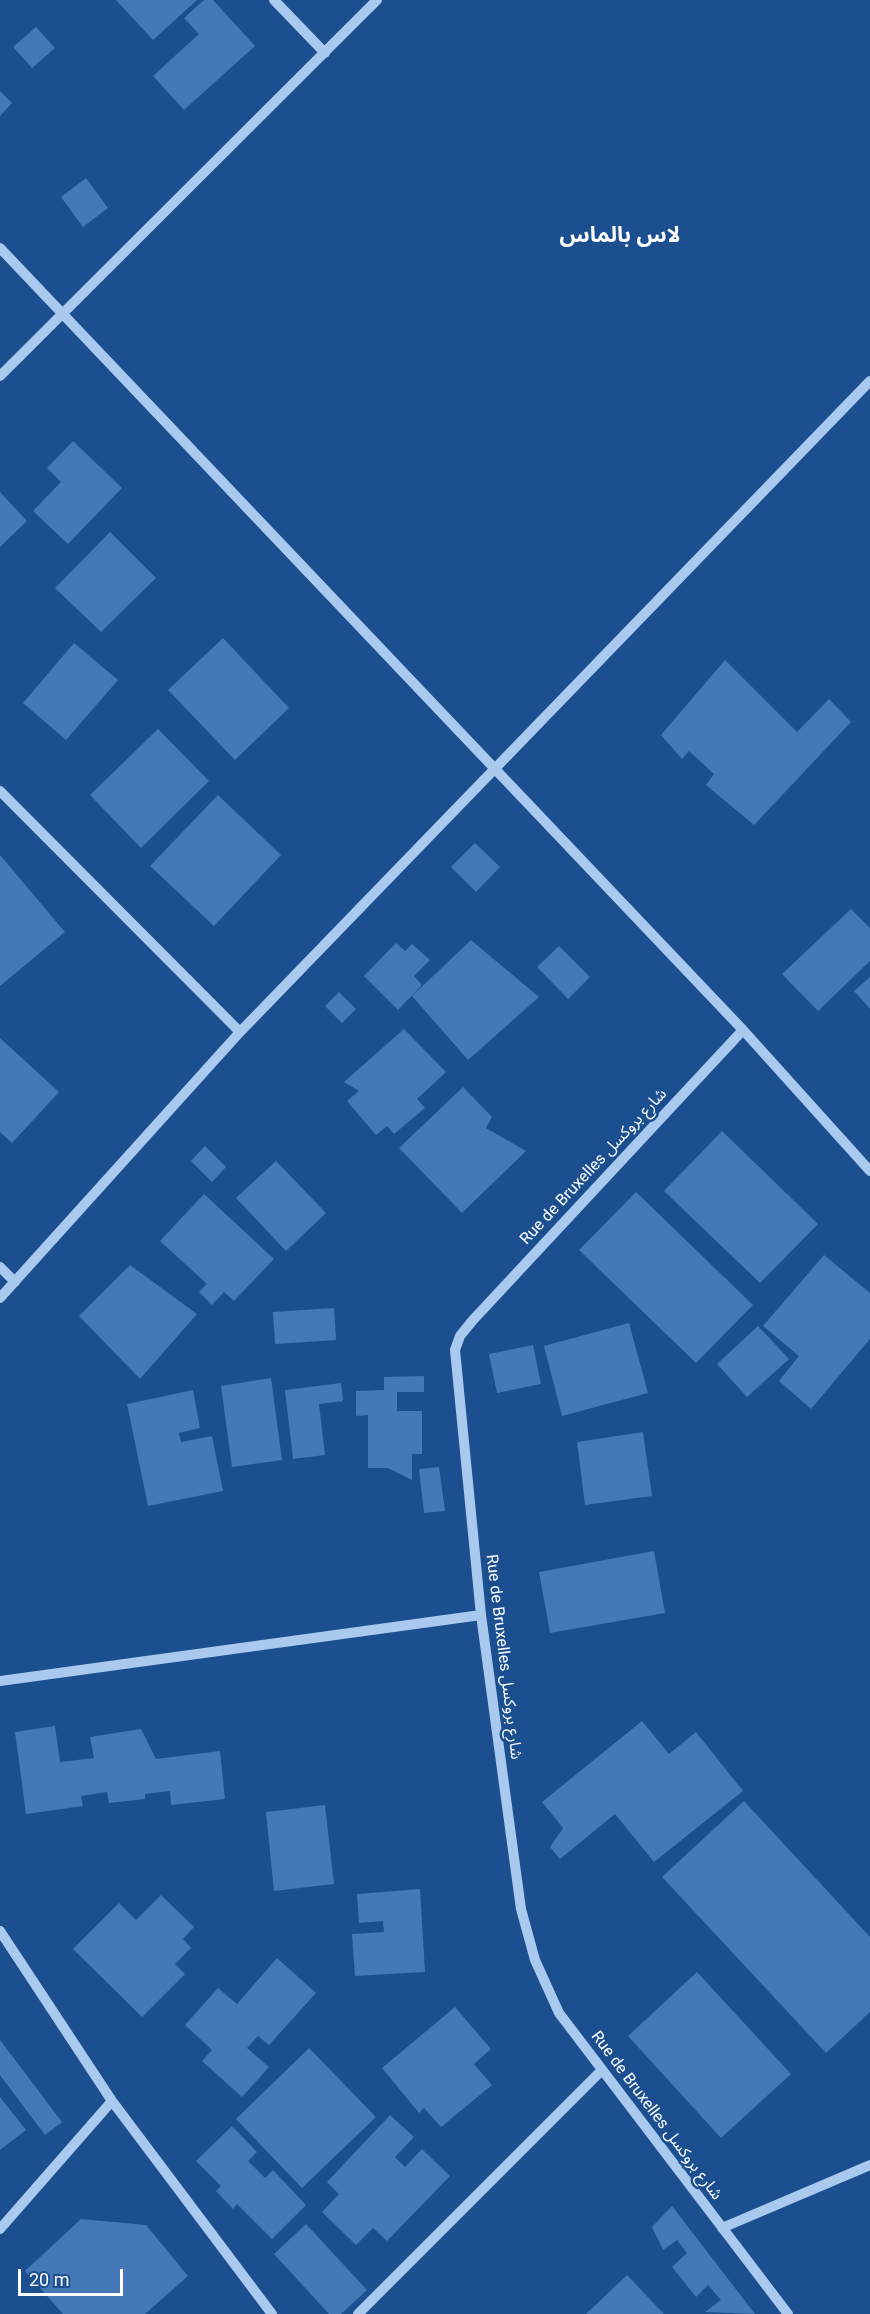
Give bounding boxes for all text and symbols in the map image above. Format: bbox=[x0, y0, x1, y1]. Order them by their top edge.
district label: لاس بالماس bbox=[560, 223, 680, 249]
street label: Rue de Bruxelles شارع بروكسل bbox=[517, 1085, 671, 1249]
street label: Rue de Bruxelles شارع بروكسل bbox=[481, 1553, 525, 1761]
street label: Rue de Bruxelles شارع بروكسل bbox=[586, 2028, 726, 2204]
scale bar bbox=[21, 2257, 126, 2295]
text: 20 m bbox=[29, 2269, 69, 2290]

